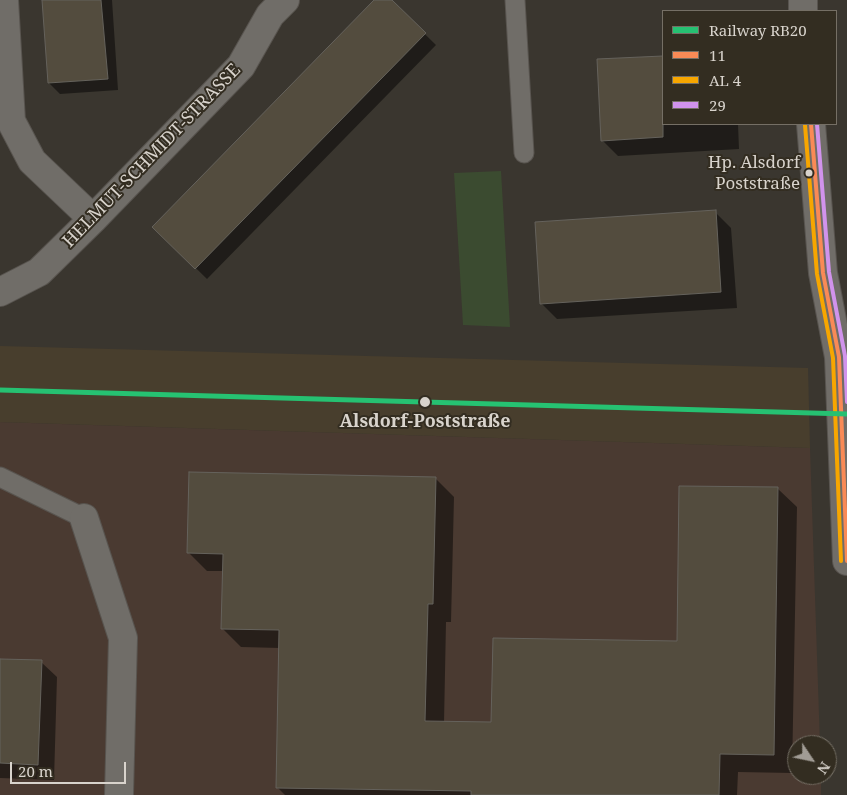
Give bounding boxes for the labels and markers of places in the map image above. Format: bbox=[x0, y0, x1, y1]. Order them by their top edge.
place label: Hp. Alsdorf Poststraße bbox=[708, 153, 800, 193]
marker: Hp. Alsdorf Poststraße bbox=[804, 168, 814, 178]
marker: Alsdorf-Poststraße bbox=[418, 395, 432, 409]
place label: Alsdorf-Poststraße bbox=[340, 411, 510, 433]

